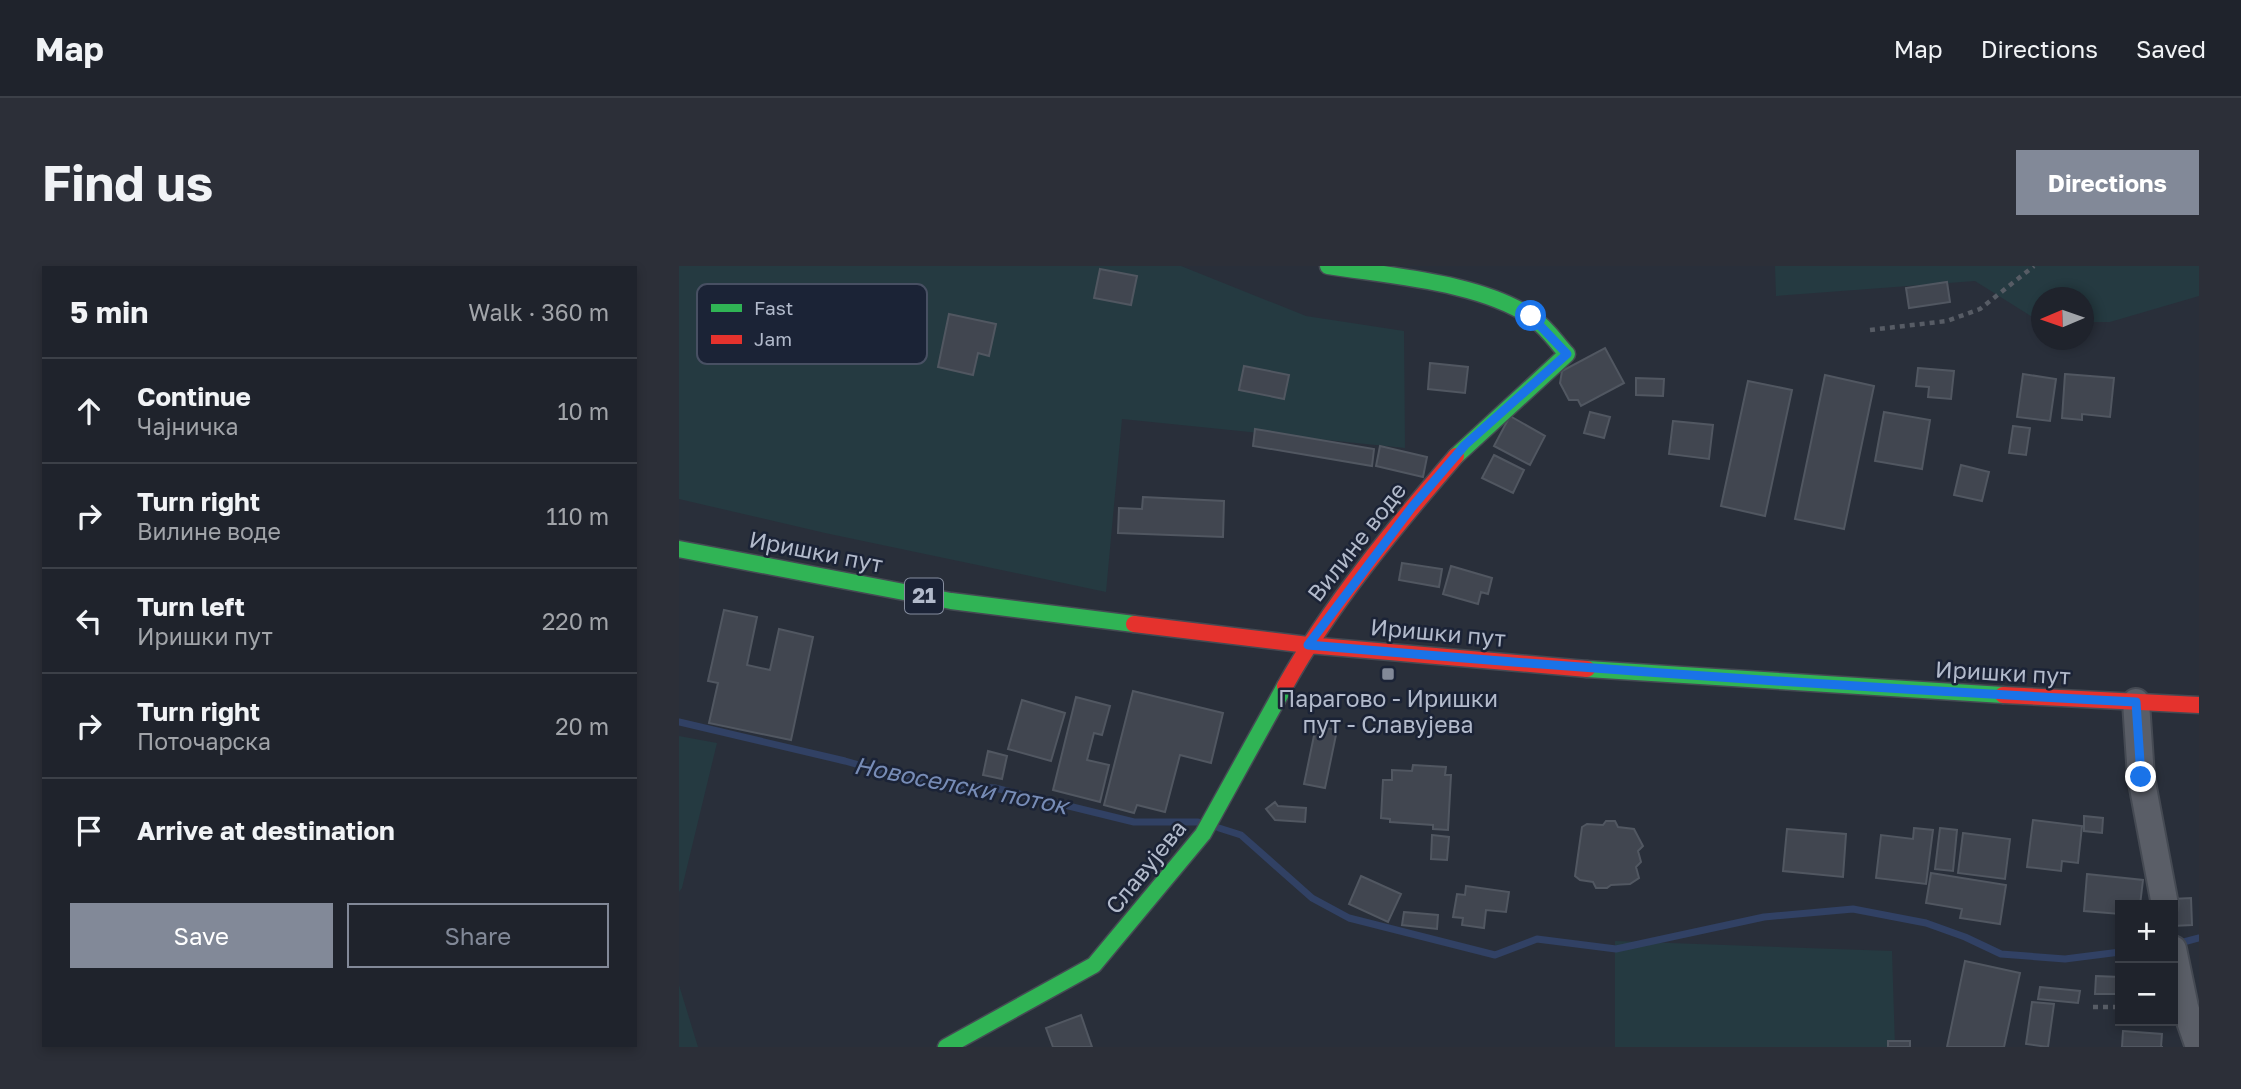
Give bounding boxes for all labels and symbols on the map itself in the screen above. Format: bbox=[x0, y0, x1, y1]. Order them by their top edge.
legend bbox=[697, 284, 927, 364]
north arrow bbox=[2031, 287, 2094, 350]
text: Fast bbox=[754, 296, 793, 319]
route start bbox=[1515, 300, 1546, 331]
text: Jam bbox=[754, 327, 792, 350]
street label: Вилине воде bbox=[1301, 476, 1412, 607]
street label: Иришки пут bbox=[747, 524, 885, 578]
road number: 21 bbox=[905, 578, 943, 614]
street label: Иришки пут bbox=[1369, 612, 1507, 652]
street label: Иришки пут bbox=[1935, 654, 2072, 690]
marker: Парагово - Иришки пут - Славујева bbox=[1380, 666, 1396, 682]
place label: Парагово - Иришки пут - Славујева bbox=[1278, 684, 1498, 738]
water label: Новоселски поток bbox=[852, 750, 1074, 820]
route end bbox=[2125, 761, 2156, 792]
street label: Славујева bbox=[1099, 814, 1191, 919]

